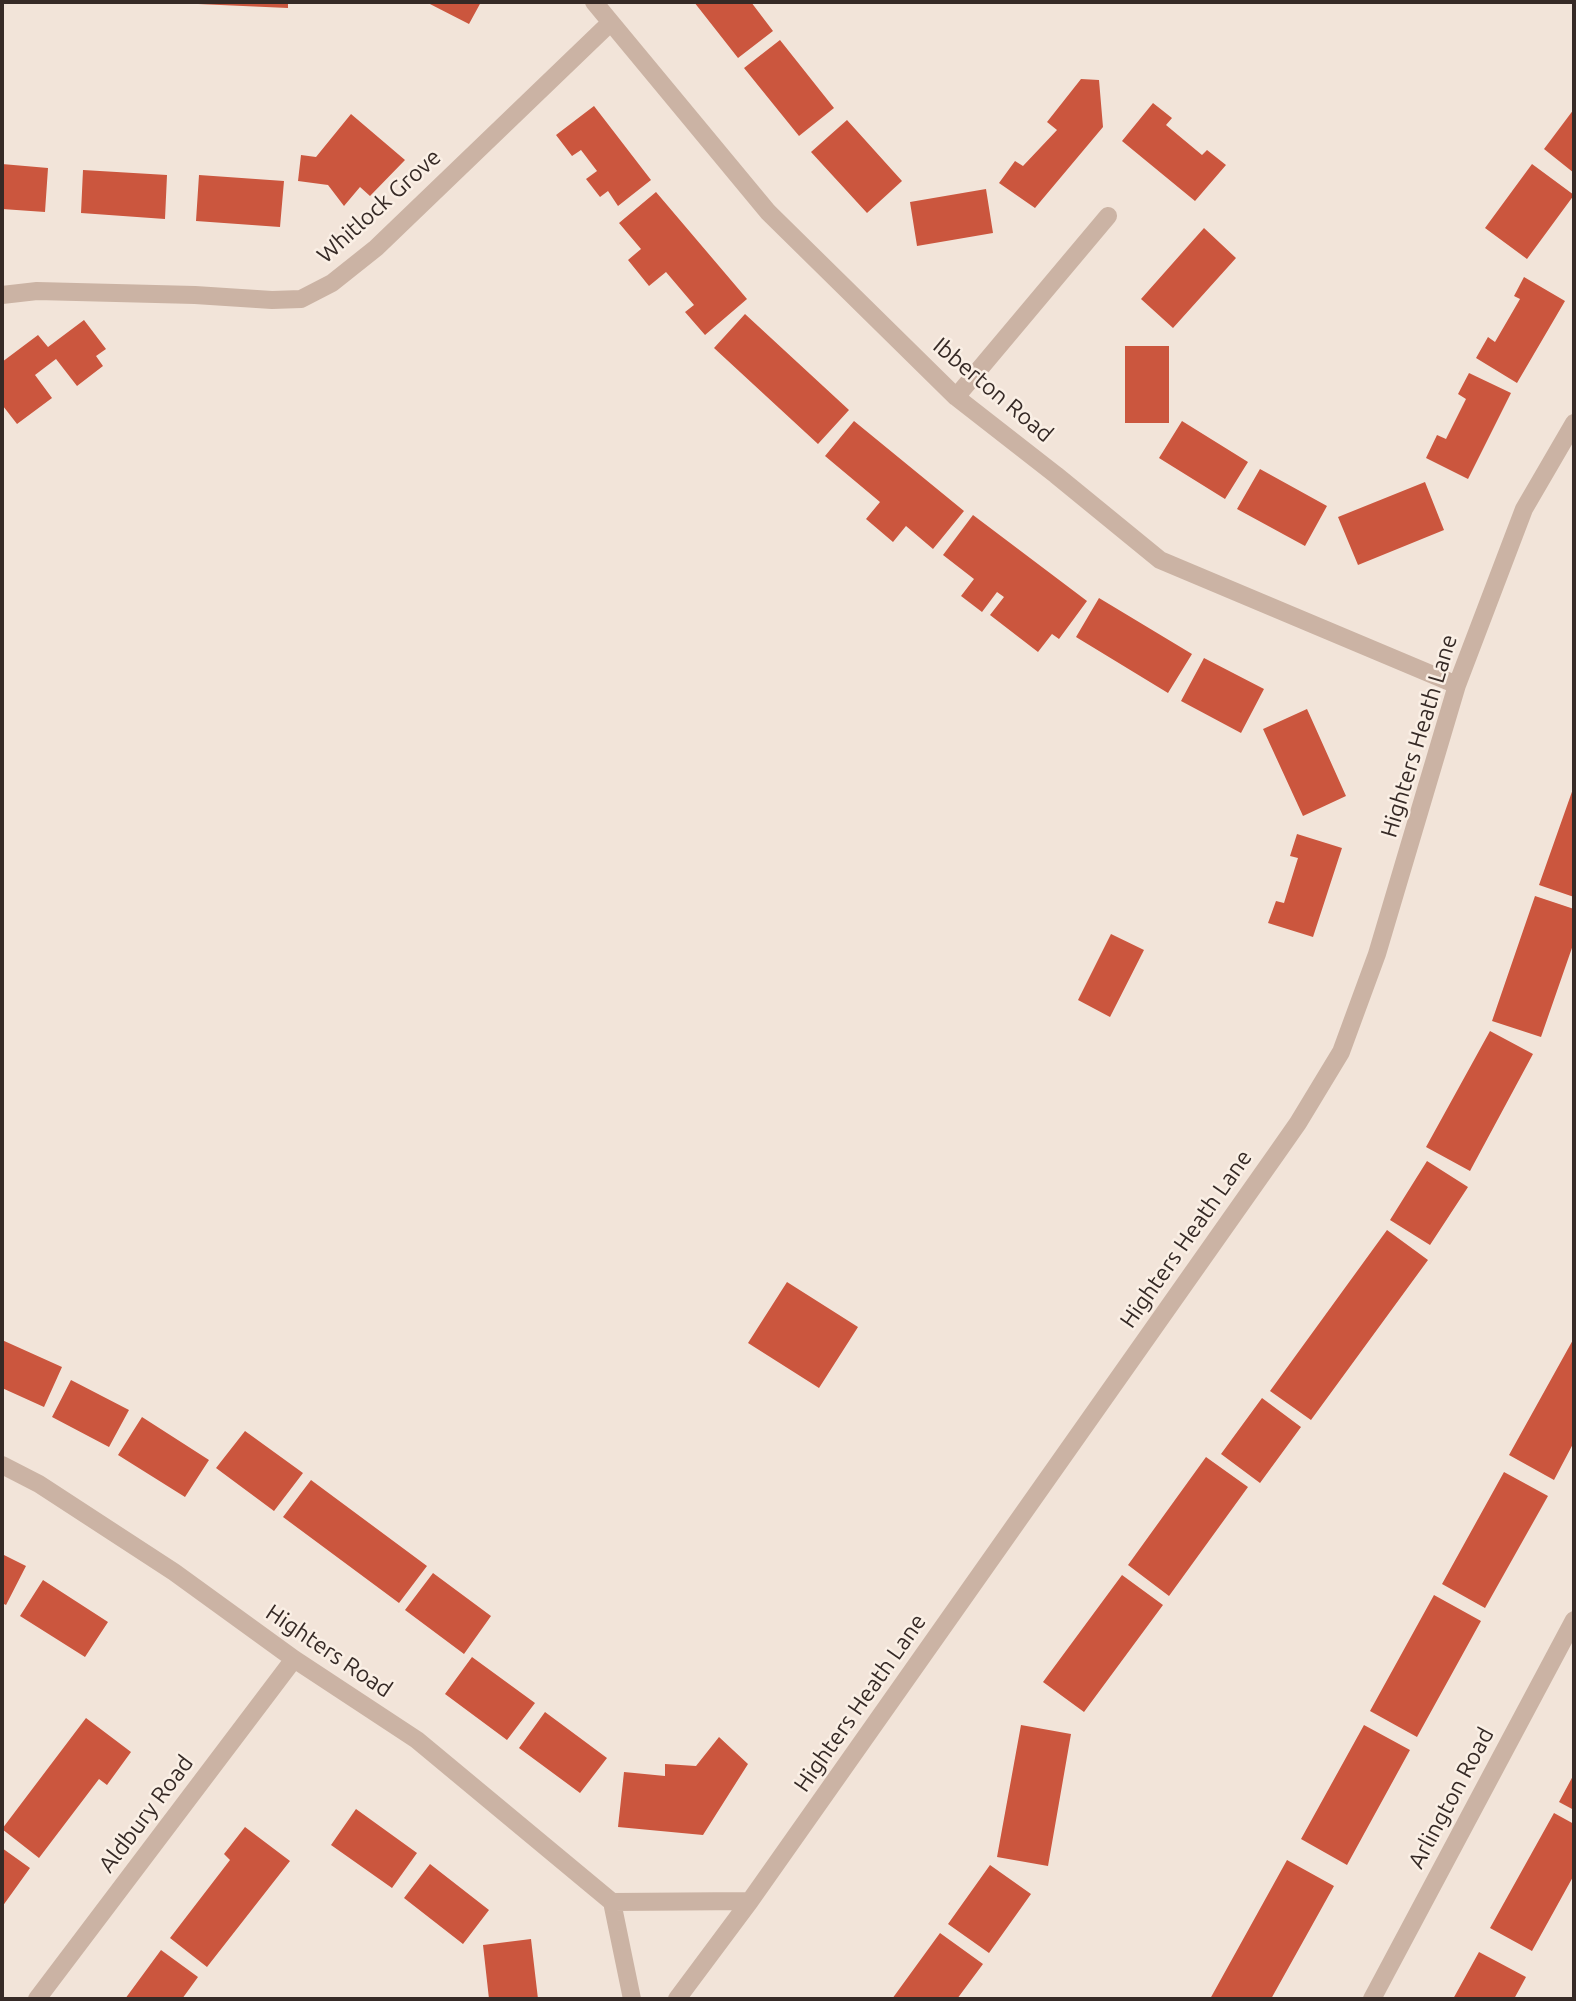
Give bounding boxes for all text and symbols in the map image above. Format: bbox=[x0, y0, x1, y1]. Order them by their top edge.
street label: Whitlock Grove bbox=[311, 143, 447, 269]
street label: Ibberton Road bbox=[927, 332, 1059, 448]
street label: Highters Heath Lane bbox=[1375, 631, 1463, 841]
street label: Highters Heath Lane bbox=[1114, 1145, 1258, 1333]
street label: Highters Road bbox=[260, 1599, 398, 1703]
street label: Highters Heath Lane bbox=[788, 1609, 932, 1797]
street label: Arlington Road bbox=[1402, 1723, 1500, 1873]
street label: Aldbury Road bbox=[93, 1750, 199, 1878]

